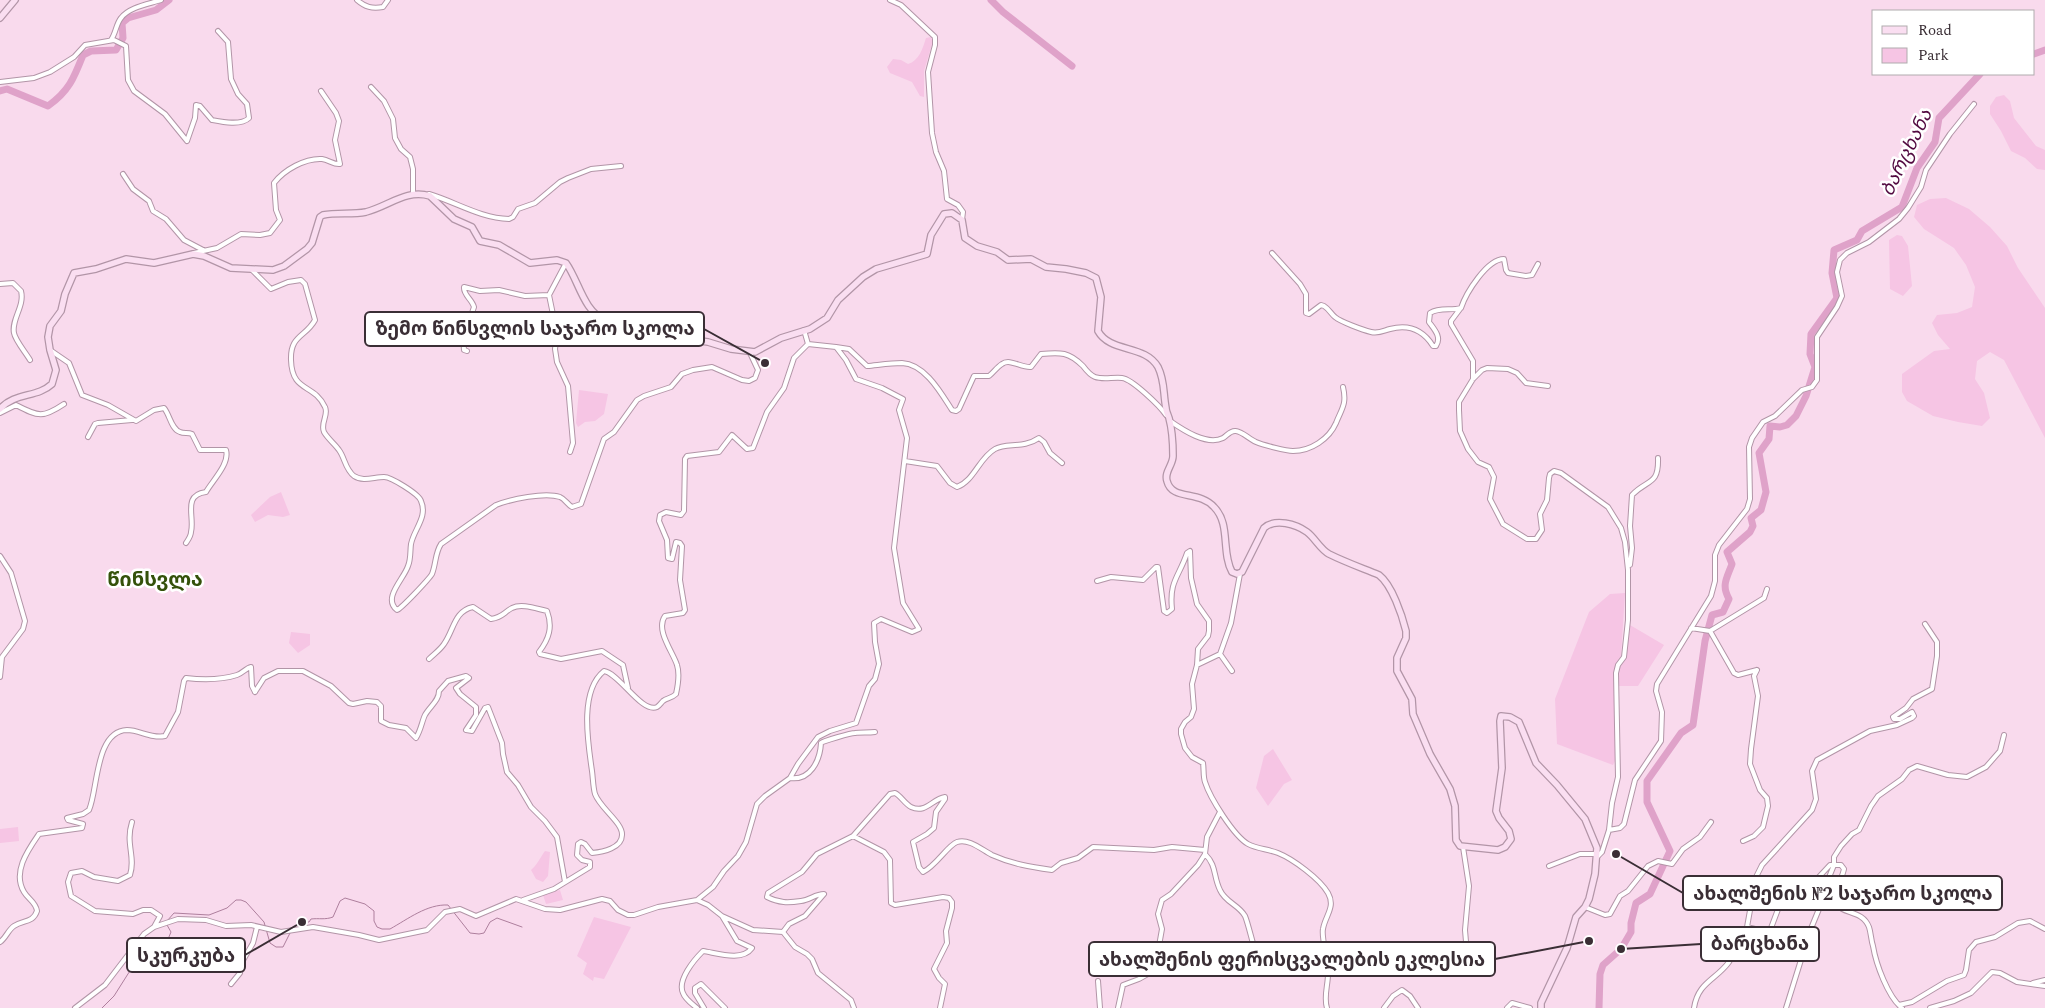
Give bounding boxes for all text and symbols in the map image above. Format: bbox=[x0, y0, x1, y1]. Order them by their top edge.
legend bbox=[1872, 10, 2035, 75]
text: Road bbox=[1918, 19, 1952, 42]
text: Park bbox=[1918, 44, 1949, 67]
water label: ბარცხანა bbox=[1873, 104, 1941, 201]
callout: ზემო წინსვლის საჯარო სკოლა bbox=[365, 312, 704, 346]
text: ზემო წინსვლის საჯარო სკოლა bbox=[375, 315, 695, 344]
district label: წინსვლა bbox=[107, 565, 203, 595]
callout: ახალშენის №2 საჯარო სკოლა bbox=[1683, 876, 2002, 910]
text: ახალშენის №2 საჯარო სკოლა bbox=[1693, 880, 1993, 909]
callout: ბარცხანა bbox=[1701, 927, 1819, 961]
text: ბარცხანა bbox=[1711, 930, 1809, 959]
callout: სკურკუბა bbox=[127, 938, 245, 972]
text: სკურკუბა bbox=[137, 942, 235, 971]
callout: ახალშენის ფერისცვალების ეკლესია bbox=[1089, 942, 1495, 976]
text: ახალშენის ფერისცვალების ეკლესია bbox=[1099, 946, 1485, 975]

